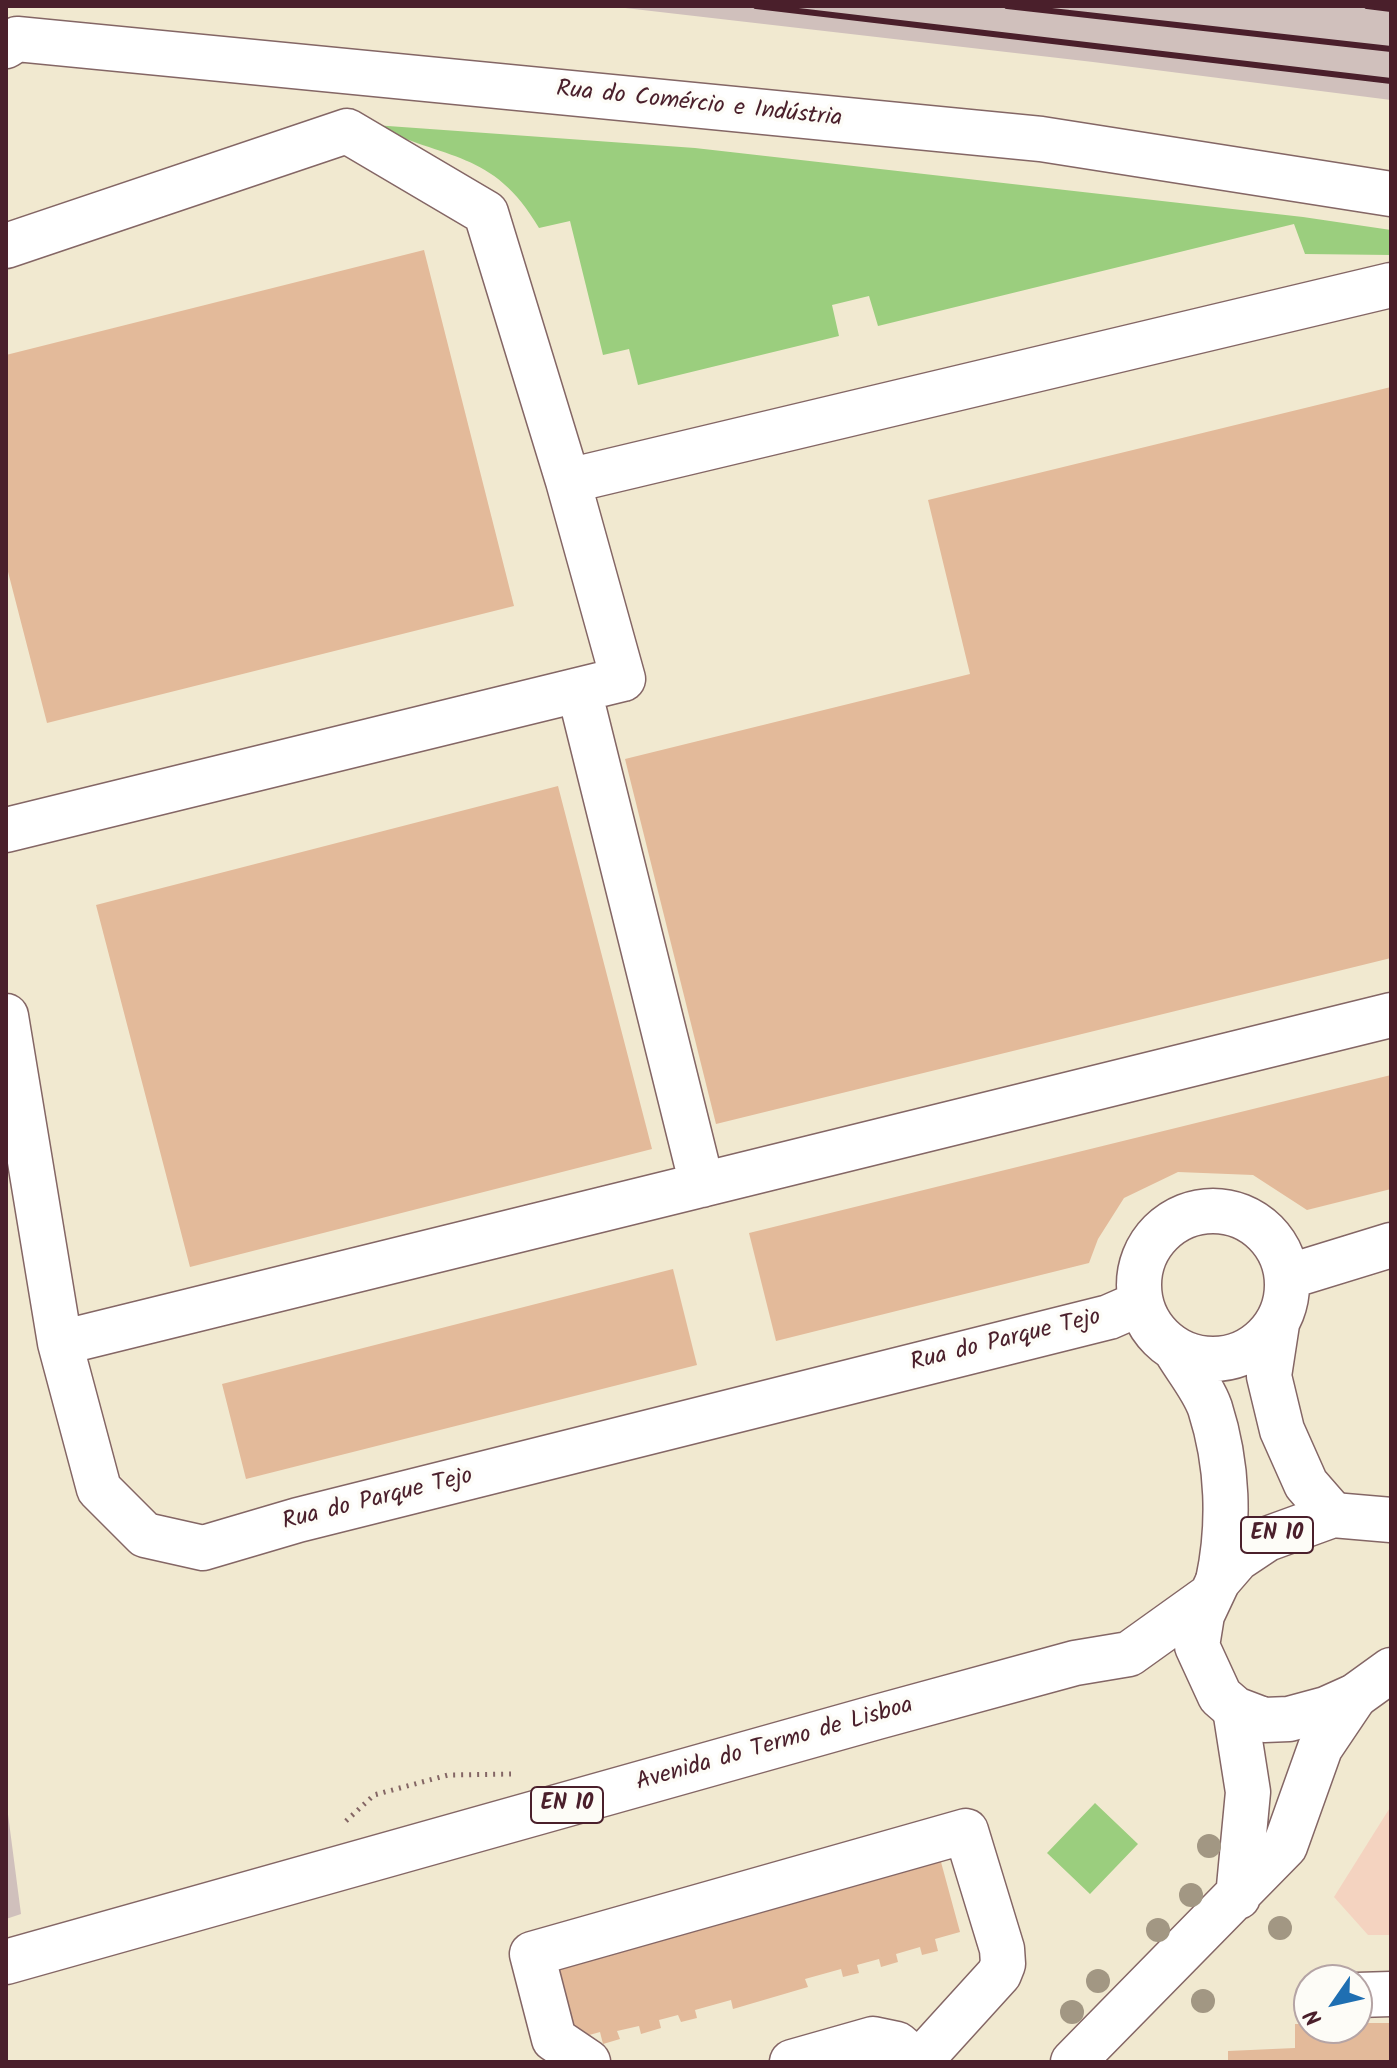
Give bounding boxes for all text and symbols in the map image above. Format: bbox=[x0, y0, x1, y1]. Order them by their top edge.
street label: Rua do Comércio e Indústria bbox=[555, 77, 843, 135]
street label: Rua do Parque Tejo bbox=[908, 1304, 1104, 1380]
street label: Rua do Parque Tejo bbox=[280, 1463, 476, 1539]
road number: EN 10 bbox=[1241, 1517, 1313, 1553]
street label: Avenida do Termo de Lisboa bbox=[633, 1693, 917, 1799]
road number: EN 10 bbox=[531, 1787, 603, 1823]
north arrow bbox=[1293, 1964, 1373, 2044]
text: N bbox=[1296, 2001, 1333, 2032]

